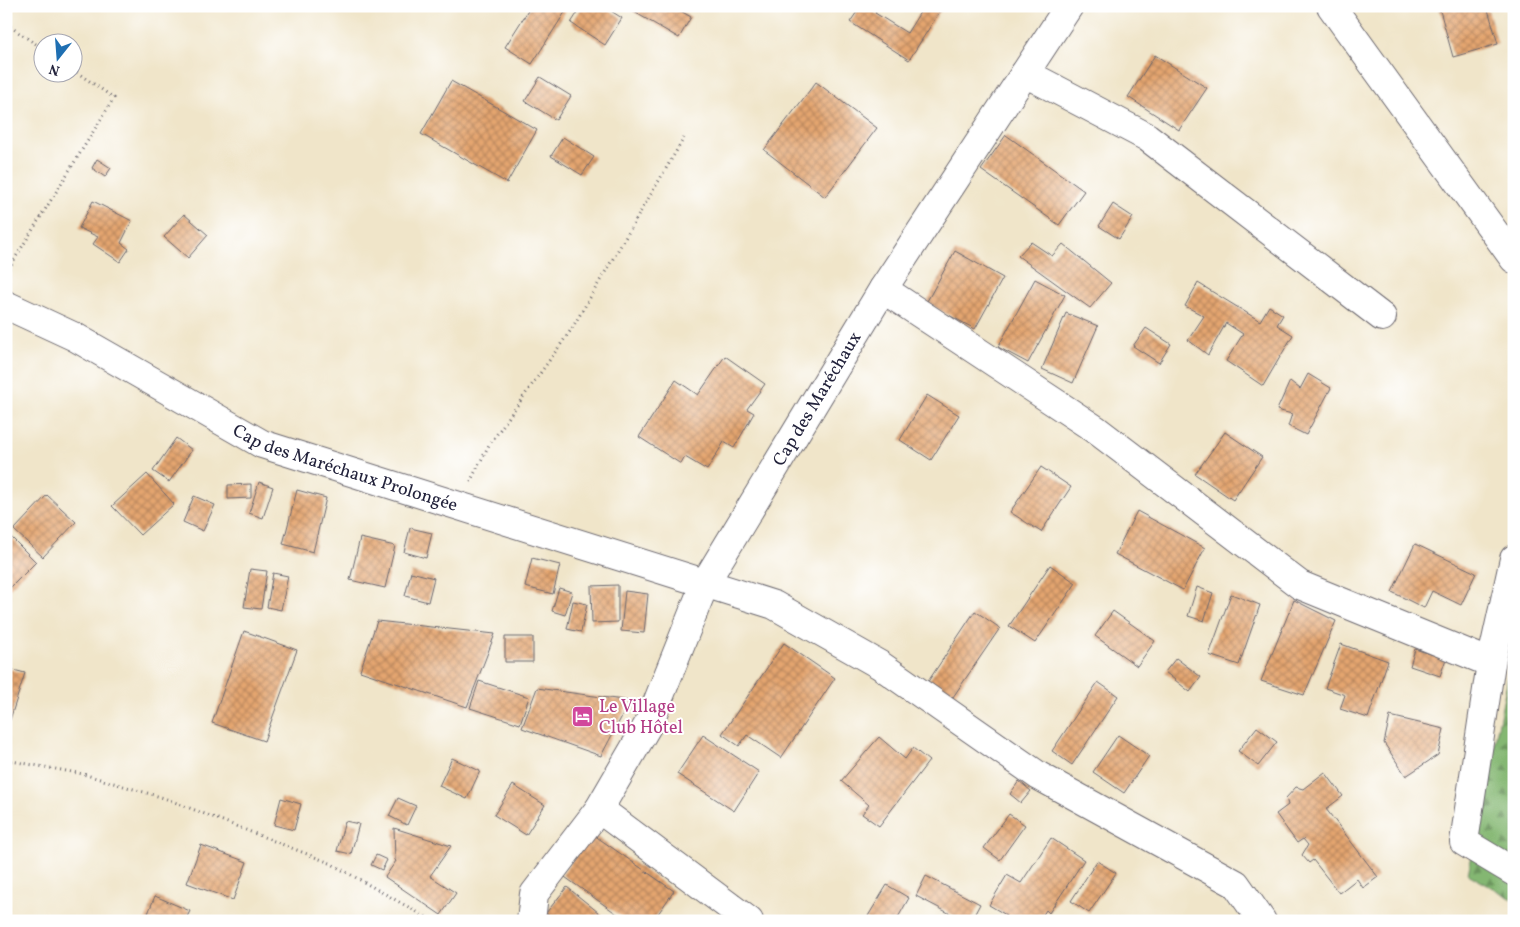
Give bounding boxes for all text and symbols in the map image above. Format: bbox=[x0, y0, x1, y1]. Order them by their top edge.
north arrow bbox=[32, 32, 82, 82]
text: N bbox=[47, 58, 62, 80]
street label: Cap des Maréchaux bbox=[768, 327, 868, 471]
street label: Cap des Maréchaux Prolongée bbox=[228, 419, 461, 519]
place label: Le Village Club Hôtel bbox=[599, 695, 683, 741]
hotel icon: Le Village Club Hôtel bbox=[571, 704, 595, 728]

